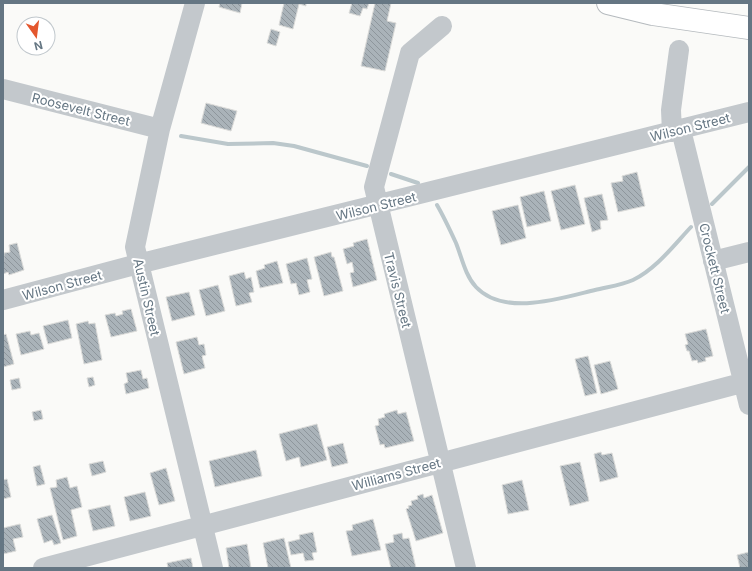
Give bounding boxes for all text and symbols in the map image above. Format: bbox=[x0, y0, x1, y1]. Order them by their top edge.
north arrow bbox=[16, 16, 56, 56]
text: N bbox=[33, 38, 44, 54]
street label: Roosevelt Street bbox=[30, 89, 132, 129]
street label: Wilson Street bbox=[648, 109, 732, 145]
street label: Wilson Street bbox=[334, 188, 418, 224]
street label: Crockett Street bbox=[696, 221, 734, 315]
street label: Travis Street bbox=[381, 251, 415, 329]
street label: Austin Street bbox=[130, 257, 164, 337]
street label: Wilson Street bbox=[20, 267, 104, 303]
street label: Williams Street bbox=[350, 454, 442, 494]

